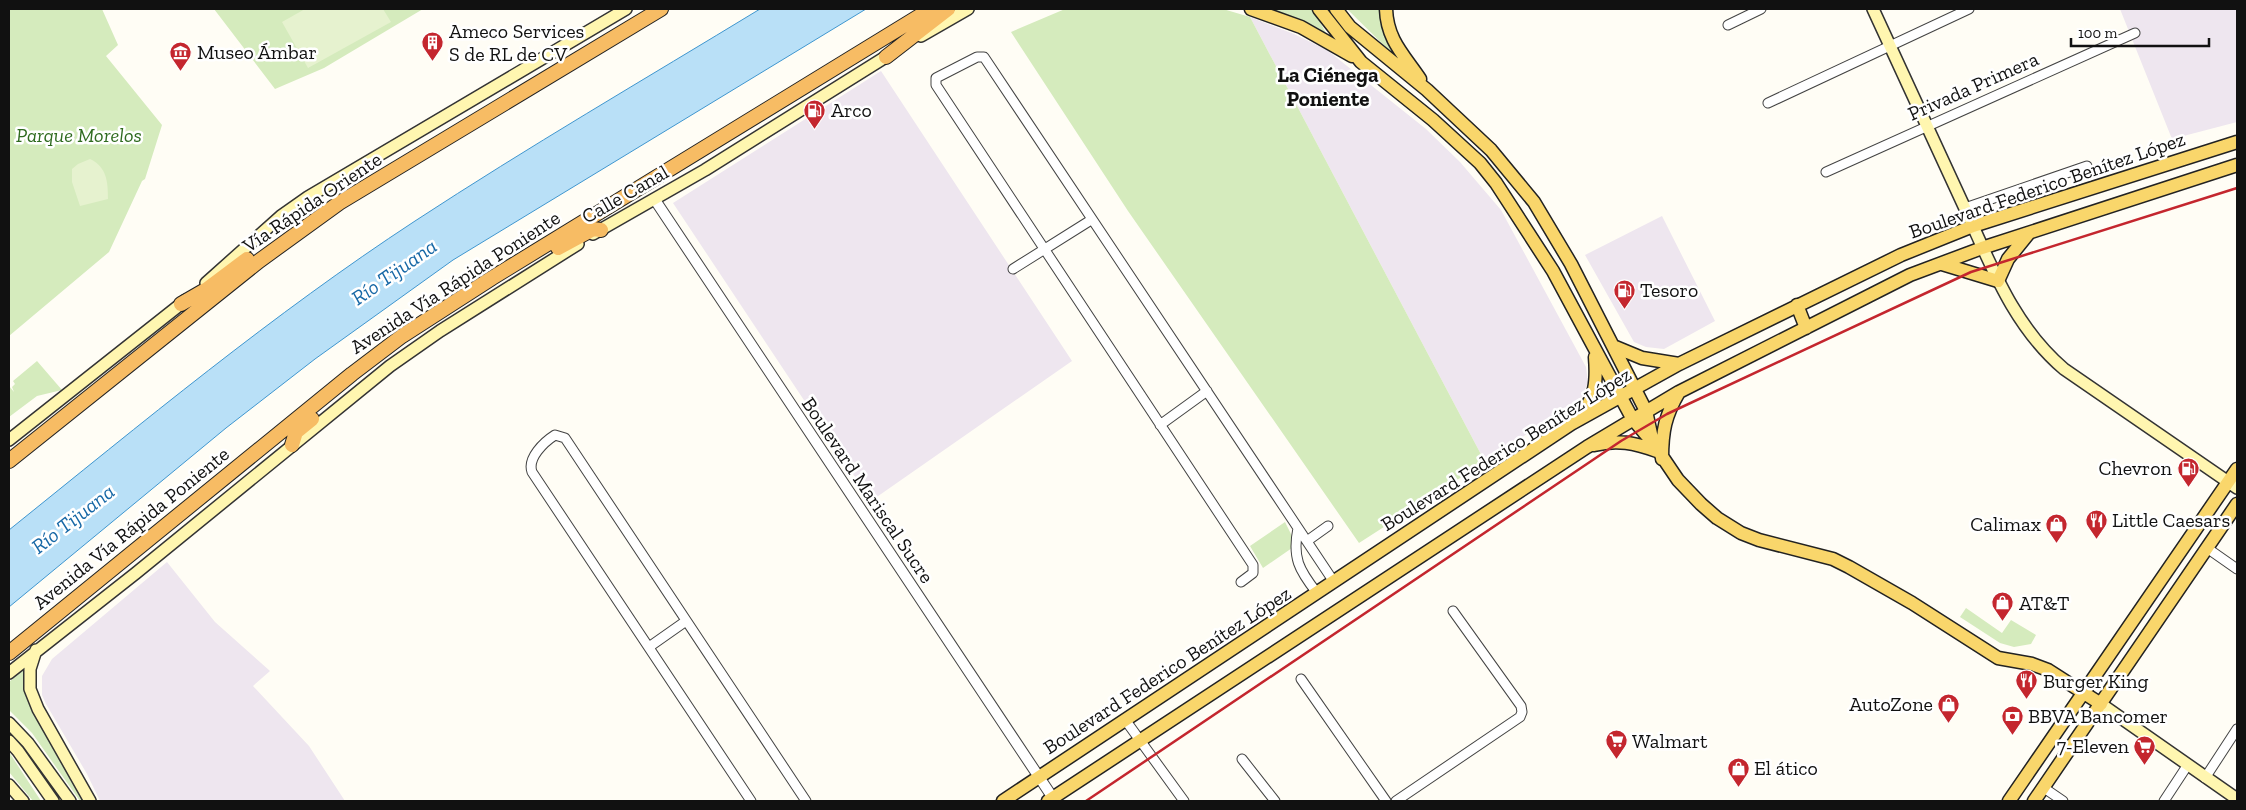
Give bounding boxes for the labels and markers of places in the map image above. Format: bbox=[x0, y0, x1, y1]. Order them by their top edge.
place label: Ameco Services S de RL de CV bbox=[449, 19, 584, 66]
building icon: Ameco Services S de RL de CV bbox=[421, 30, 445, 61]
museum icon: Museo Ámbar bbox=[169, 40, 193, 71]
place label: Museo Ámbar bbox=[197, 40, 317, 64]
fuel station icon: Arco bbox=[803, 98, 827, 129]
place label: Arco bbox=[831, 98, 872, 122]
fuel station icon: Tesoro bbox=[1612, 278, 1636, 309]
place label: Tesoro bbox=[1640, 278, 1698, 302]
place label: Chevron bbox=[2099, 456, 2173, 480]
fuel station icon: Chevron bbox=[2176, 456, 2200, 487]
restaurant icon: Little Caesars bbox=[2084, 508, 2108, 539]
place label: Little Caesars bbox=[2112, 508, 2230, 532]
place label: Calimax bbox=[1970, 512, 2041, 536]
shop icon: Calimax bbox=[2045, 512, 2069, 543]
shop icon: AT&T bbox=[1991, 591, 2015, 622]
place label: AT&T bbox=[2019, 591, 2069, 615]
restaurant icon: Burger King bbox=[2015, 669, 2039, 700]
place label: Burger King bbox=[2043, 669, 2149, 693]
place label: AutoZone bbox=[1849, 692, 1933, 716]
shop icon: AutoZone bbox=[1937, 692, 1961, 723]
bank icon: BBVA Bancomer bbox=[2000, 704, 2024, 735]
place label: BBVA Bancomer bbox=[2028, 704, 2168, 728]
supermarket icon: Walmart bbox=[1604, 729, 1628, 760]
place label: Walmart bbox=[1632, 729, 1708, 753]
place label: 7-Eleven bbox=[2057, 734, 2130, 758]
supermarket icon: 7-Eleven bbox=[2133, 734, 2157, 765]
shop icon: El ático bbox=[1726, 756, 1750, 787]
place label: El ático bbox=[1754, 756, 1818, 780]

